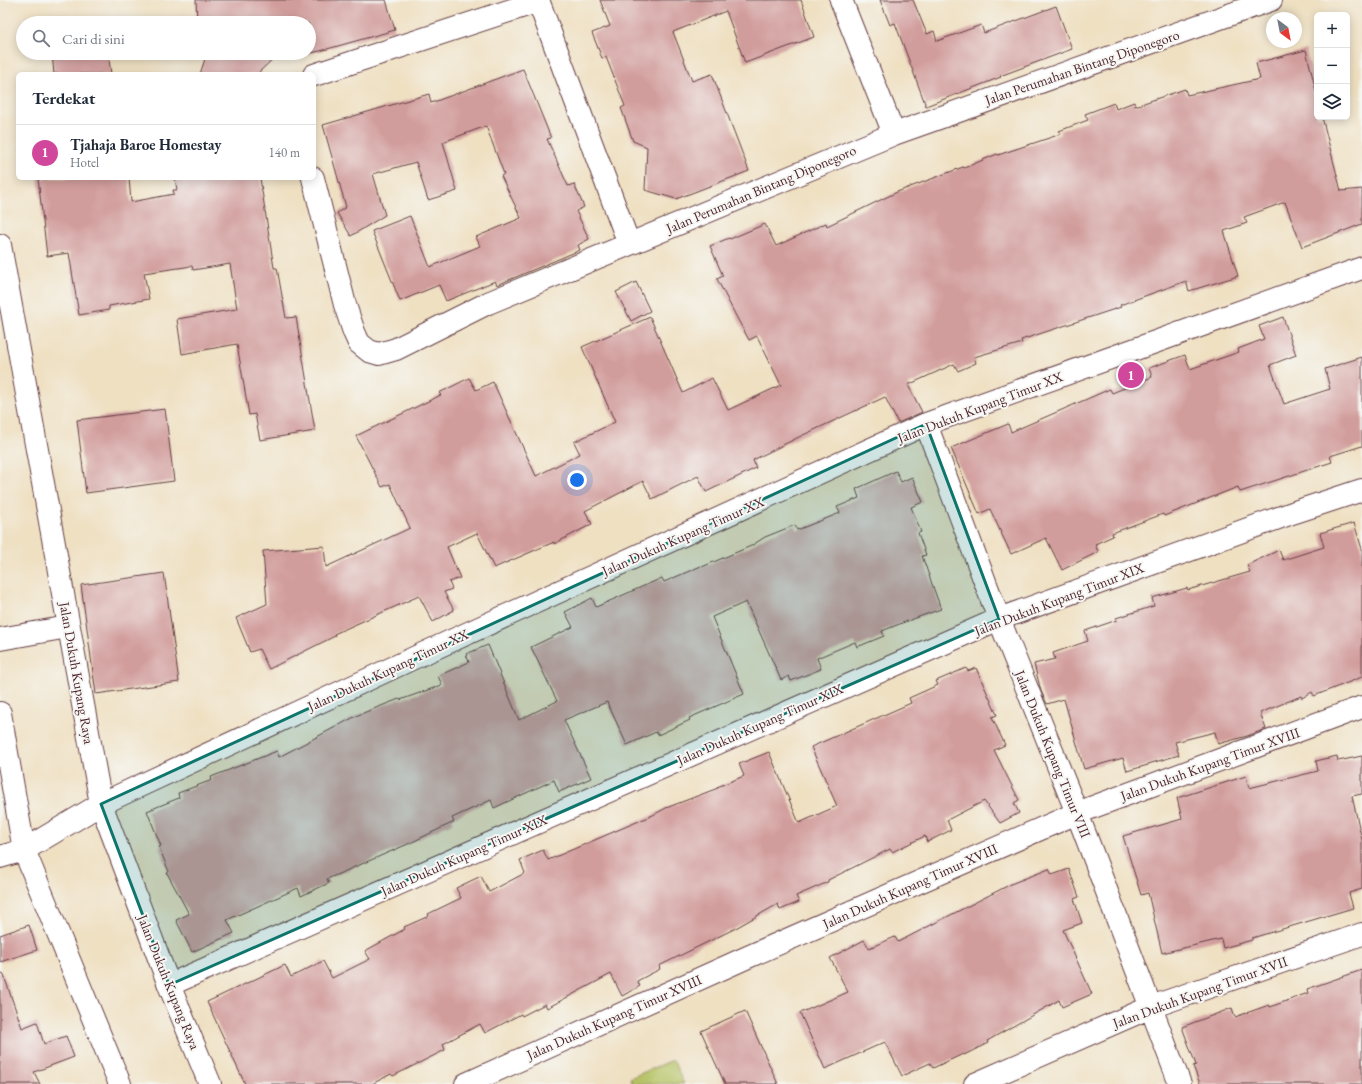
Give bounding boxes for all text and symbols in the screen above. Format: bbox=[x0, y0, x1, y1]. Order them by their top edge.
north arrow bbox=[1266, 12, 1302, 48]
map controls bbox=[1314, 12, 1350, 120]
button: + bbox=[1314, 12, 1350, 48]
search box bbox=[16, 16, 316, 60]
street label: Jalan Perumahan Bintang Diponegoro bbox=[981, 25, 1182, 109]
icon: search bbox=[30, 27, 52, 49]
text: Cari di sini bbox=[62, 29, 125, 48]
button: − bbox=[1314, 48, 1350, 84]
button: layers bbox=[1314, 84, 1350, 120]
text: Terdekat bbox=[32, 87, 95, 109]
text: Tjahaja Baroe Homestay bbox=[70, 135, 221, 154]
street label: Jalan Perumahan Bintang Diponegoro bbox=[662, 141, 859, 238]
text: 1 bbox=[42, 144, 48, 161]
text: 140 m bbox=[269, 144, 300, 161]
text: Hotel bbox=[70, 154, 99, 171]
pin: 1 bbox=[1118, 360, 1144, 390]
street label: Jalan Dukuh Kupang Timur XX bbox=[894, 367, 1065, 447]
your location bbox=[567, 470, 587, 490]
street label: Jalan Dukuh Kupang Timur XX bbox=[598, 492, 767, 580]
street label: Jalan Dukuh Kupang Timur XIX bbox=[971, 558, 1146, 640]
street label: Jalan Dukuh Kupang Raya bbox=[55, 600, 98, 746]
street label: Jalan Dukuh Kupang Timur XX bbox=[304, 625, 471, 716]
street label: Jalan Dukuh Kupang Timur VIII bbox=[1011, 667, 1095, 841]
street label: Jalan Dukuh Kupang Timur XIX bbox=[673, 679, 846, 769]
street label: Jalan Dukuh Kupang Timur XVIII bbox=[1117, 723, 1302, 805]
street label: Jalan Dukuh Kupang Timur XIX bbox=[377, 810, 550, 900]
street label: Jalan Dukuh Kupang Timur XVIII bbox=[819, 839, 1000, 933]
street label: Jalan Dukuh Kupang Raya bbox=[133, 911, 204, 1053]
street label: Jalan Dukuh Kupang Timur XVII bbox=[1109, 952, 1290, 1032]
street label: Jalan Dukuh Kupang Timur XVIII bbox=[523, 970, 704, 1064]

